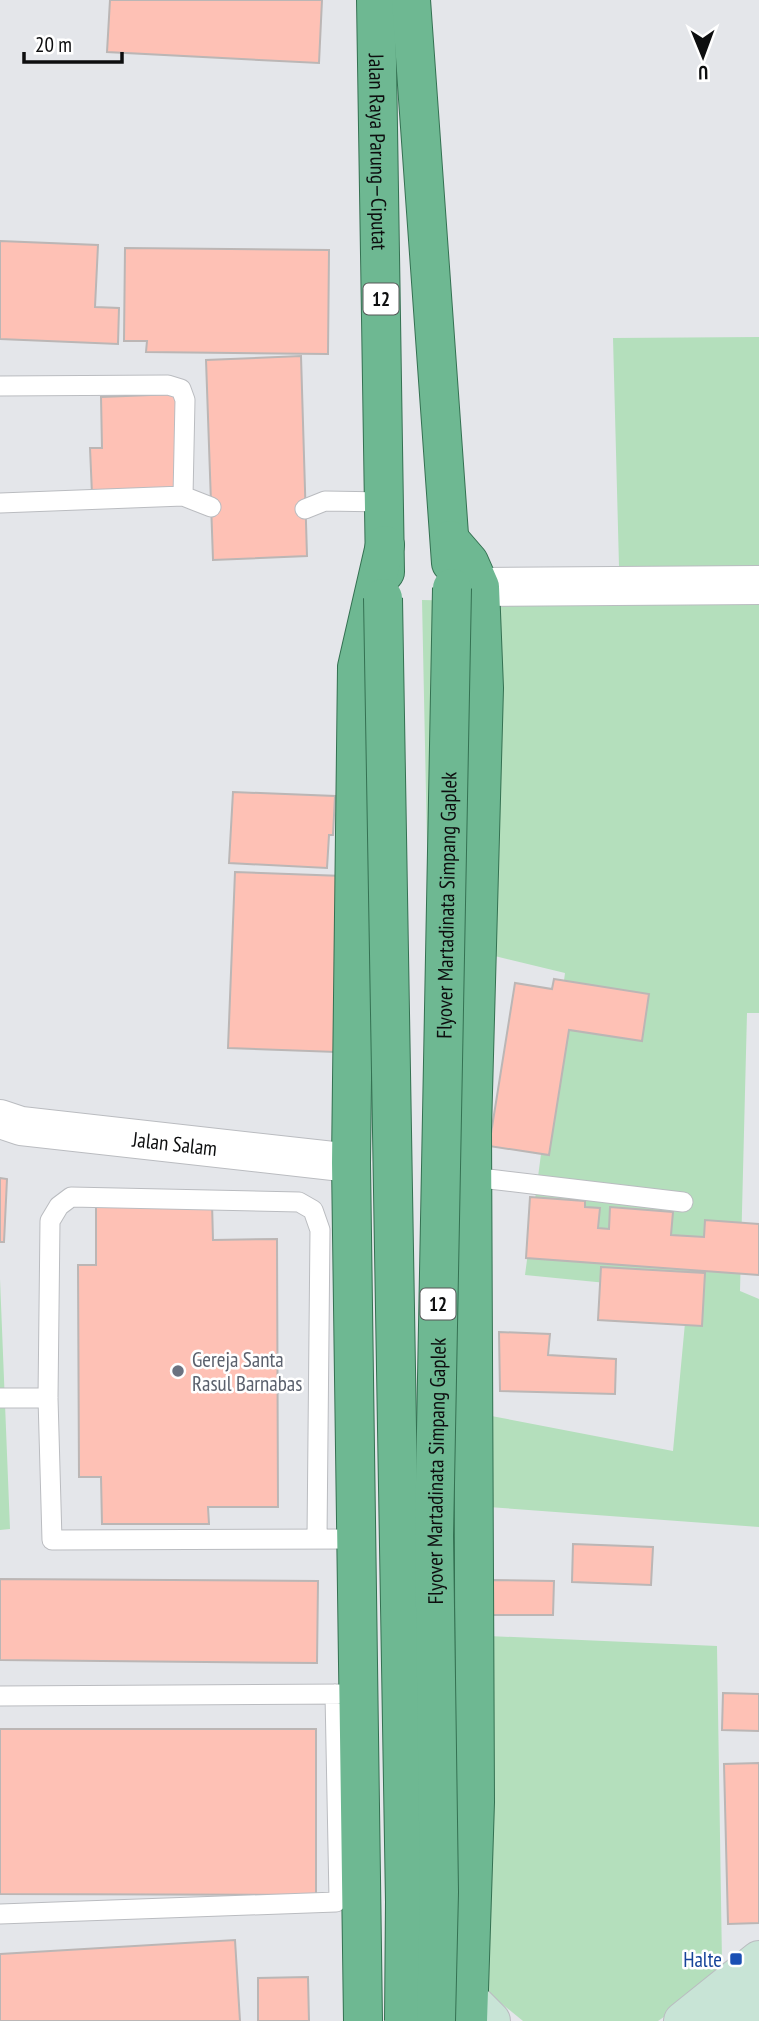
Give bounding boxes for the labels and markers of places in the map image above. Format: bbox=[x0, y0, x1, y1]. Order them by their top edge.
place label: Gereja Santa Rasul Barnabas bbox=[192, 1346, 302, 1397]
marker: Gereja Santa Rasul Barnabas bbox=[170, 1363, 186, 1379]
place label: Halte bbox=[683, 1946, 722, 1973]
marker: Halte bbox=[728, 1951, 744, 1967]

